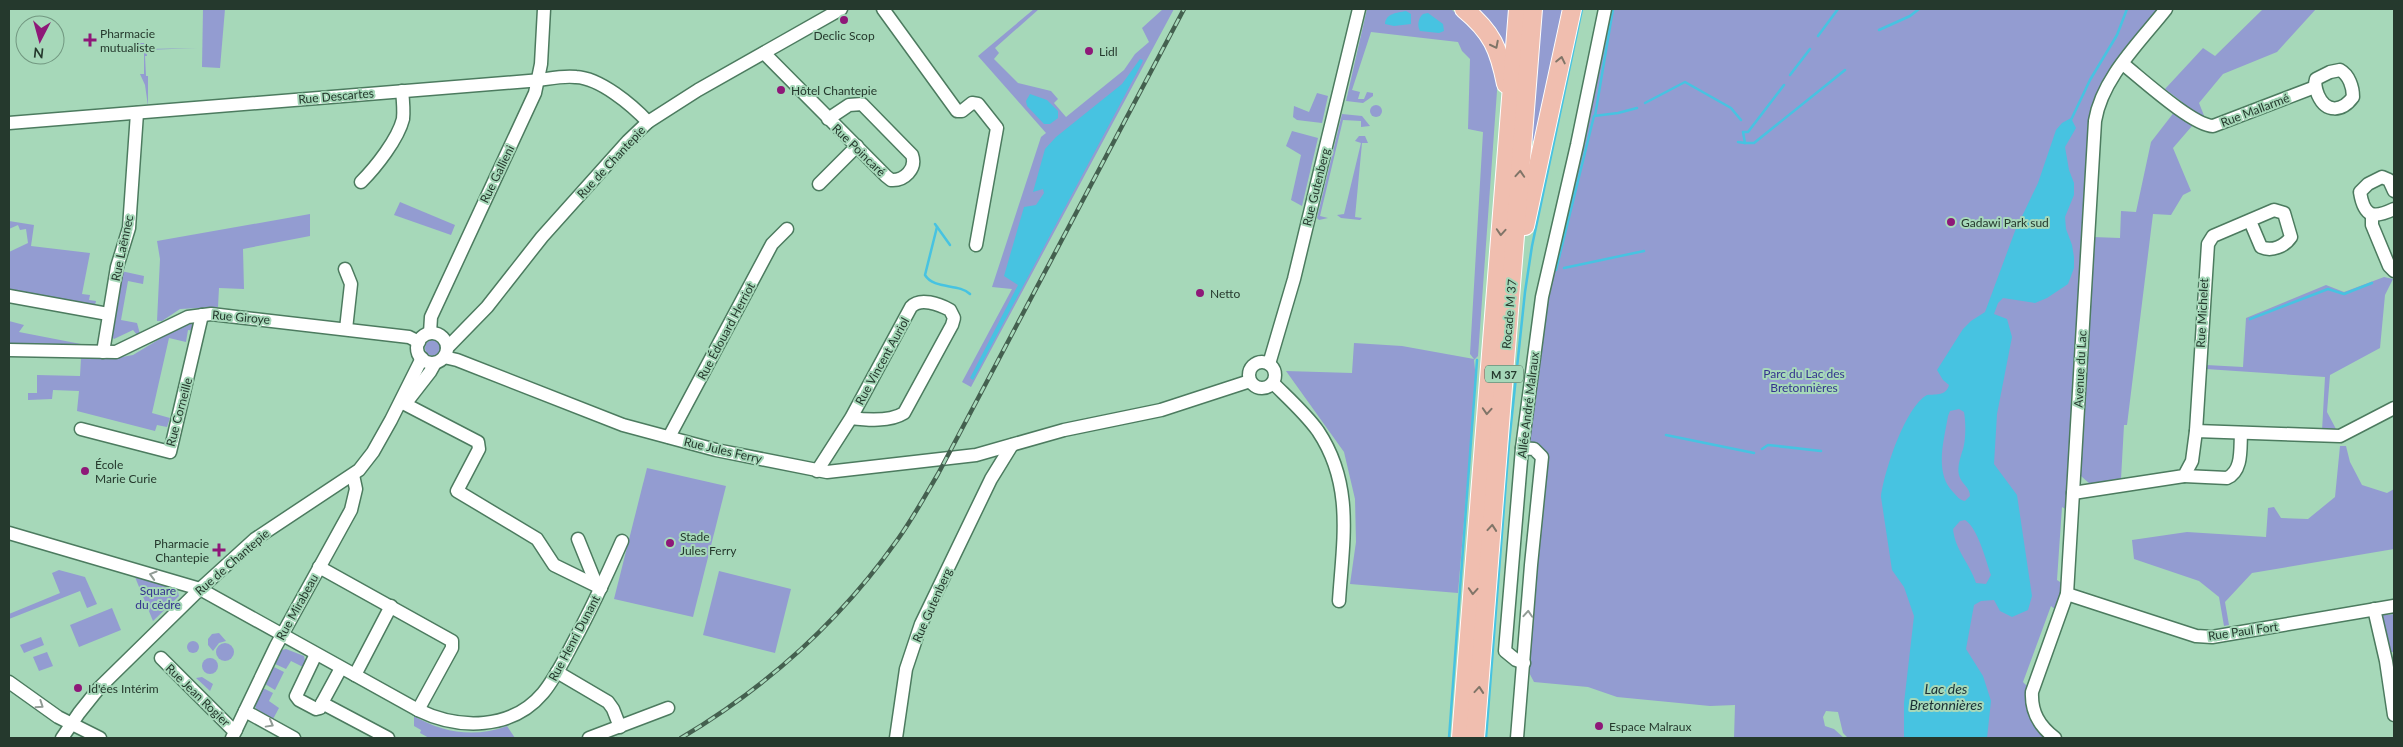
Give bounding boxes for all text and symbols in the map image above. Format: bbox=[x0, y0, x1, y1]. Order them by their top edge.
marker: Declic Scop bbox=[838, 14, 850, 26]
north arrow bbox=[15, 15, 65, 65]
place label: Pharmacie mutualiste bbox=[100, 26, 155, 55]
place label: Declic Scop bbox=[813, 28, 875, 43]
marker: Pharmacie mutualiste bbox=[84, 34, 96, 46]
one-way arrow bbox=[1489, 40, 1499, 49]
text: N bbox=[32, 44, 45, 62]
place label: Lidl bbox=[1099, 44, 1118, 59]
marker: Lidl bbox=[1083, 45, 1095, 57]
one-way arrow bbox=[1555, 56, 1566, 64]
place label: Hôtel Chantepie bbox=[791, 83, 877, 98]
marker: Hôtel Chantepie bbox=[775, 84, 787, 96]
street label: Rue Descartes bbox=[298, 85, 374, 107]
street label: Rue Mallarmé bbox=[2218, 90, 2292, 130]
street label: Rue Poincaré bbox=[829, 121, 889, 179]
street label: Rue de Chantepie bbox=[574, 123, 648, 201]
street label: Rue Gallieni bbox=[477, 143, 517, 205]
street label: Rue Gutenberg bbox=[1299, 147, 1333, 227]
one-way arrow bbox=[1514, 169, 1525, 177]
street label: Rue Laënnec bbox=[108, 213, 136, 282]
place label: Gadawi Park sud bbox=[1961, 215, 2049, 230]
marker: Gadawi Park sud bbox=[1945, 216, 1957, 228]
one-way arrow bbox=[1495, 228, 1506, 236]
street label: Rue Michelet bbox=[2193, 277, 2211, 348]
street label: Rocade M 37 bbox=[1498, 278, 1520, 349]
street label: Rue Édouard Herriot bbox=[694, 279, 758, 382]
place label: Netto bbox=[1210, 286, 1240, 301]
marker: Netto bbox=[1194, 287, 1206, 299]
street label: Rue Giroye bbox=[211, 307, 271, 327]
street label: Rue Vincent Auriol bbox=[852, 315, 912, 407]
street label: Avenue du Lac bbox=[2070, 330, 2090, 408]
street label: Allée André Malraux bbox=[1514, 351, 1542, 459]
road number: M 37 bbox=[1485, 366, 1523, 382]
park label: Parc du Lac des Bretonnières bbox=[1763, 366, 1845, 395]
street label: Rue Corneille bbox=[163, 376, 195, 448]
one-way arrow bbox=[1481, 408, 1492, 416]
street label: Rue Jules Ferry bbox=[683, 434, 764, 466]
place label: École Marie Curie bbox=[95, 457, 157, 486]
marker: École Marie Curie bbox=[79, 465, 91, 477]
one-way arrow bbox=[1486, 523, 1497, 531]
street label: Rue de Chantepie bbox=[192, 526, 272, 598]
place label: Stade Jules Ferry bbox=[680, 529, 737, 558]
place label: Pharmacie Chantepie bbox=[154, 536, 209, 565]
marker: Stade Jules Ferry bbox=[664, 537, 676, 549]
marker: Pharmacie Chantepie bbox=[213, 544, 225, 556]
street label: Rue Gutenberg bbox=[909, 566, 955, 644]
one-way arrow bbox=[149, 570, 158, 581]
street label: Rue Mirabeau bbox=[273, 571, 321, 643]
park label: Square du cèdre bbox=[135, 583, 181, 612]
one-way arrow bbox=[1467, 587, 1478, 595]
street label: Rue Henri Dunant bbox=[545, 592, 603, 683]
one-way arrow bbox=[1522, 610, 1533, 618]
street label: Rue Paul Fort bbox=[2207, 619, 2280, 643]
street label: Rue Jean Rogier bbox=[163, 661, 234, 730]
water label: Lac des Bretonnières bbox=[1909, 680, 1983, 713]
place label: Id'ées Intérim bbox=[88, 681, 159, 696]
marker: Id'ées Intérim bbox=[72, 682, 84, 694]
one-way arrow bbox=[1473, 685, 1484, 693]
one-way arrow bbox=[34, 698, 43, 708]
one-way arrow bbox=[264, 718, 273, 728]
place label: Espace Malraux bbox=[1609, 719, 1691, 734]
marker: Espace Malraux bbox=[1593, 720, 1605, 732]

